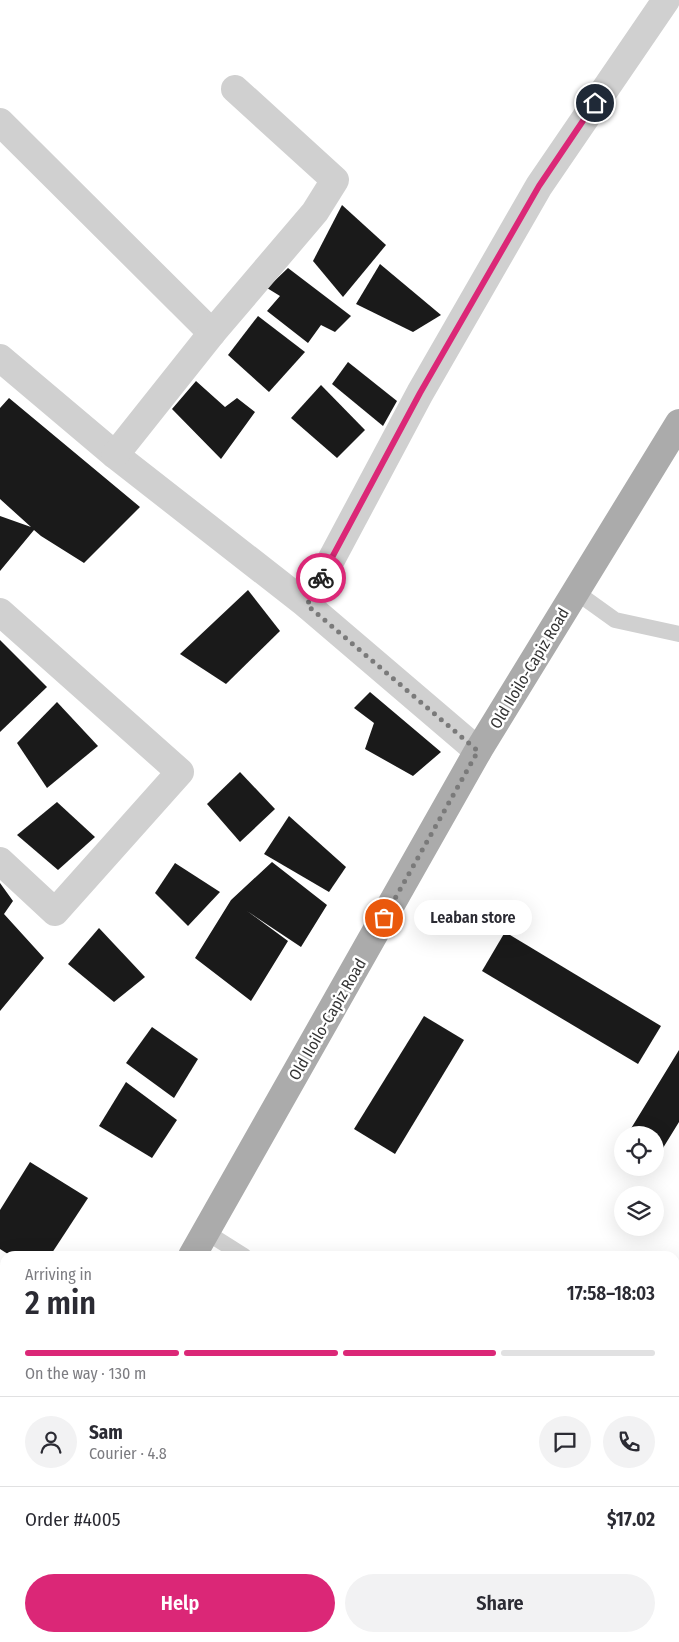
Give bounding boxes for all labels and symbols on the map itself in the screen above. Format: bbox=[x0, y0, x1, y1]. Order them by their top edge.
pin bbox=[574, 82, 616, 124]
courier bbox=[296, 553, 346, 603]
street label: Old Iloilo-Capiz Road bbox=[486, 604, 573, 732]
pin bbox=[363, 897, 405, 939]
callout: Leaban store bbox=[414, 900, 532, 936]
street label: Old Iloilo-Capiz Road bbox=[285, 955, 370, 1083]

